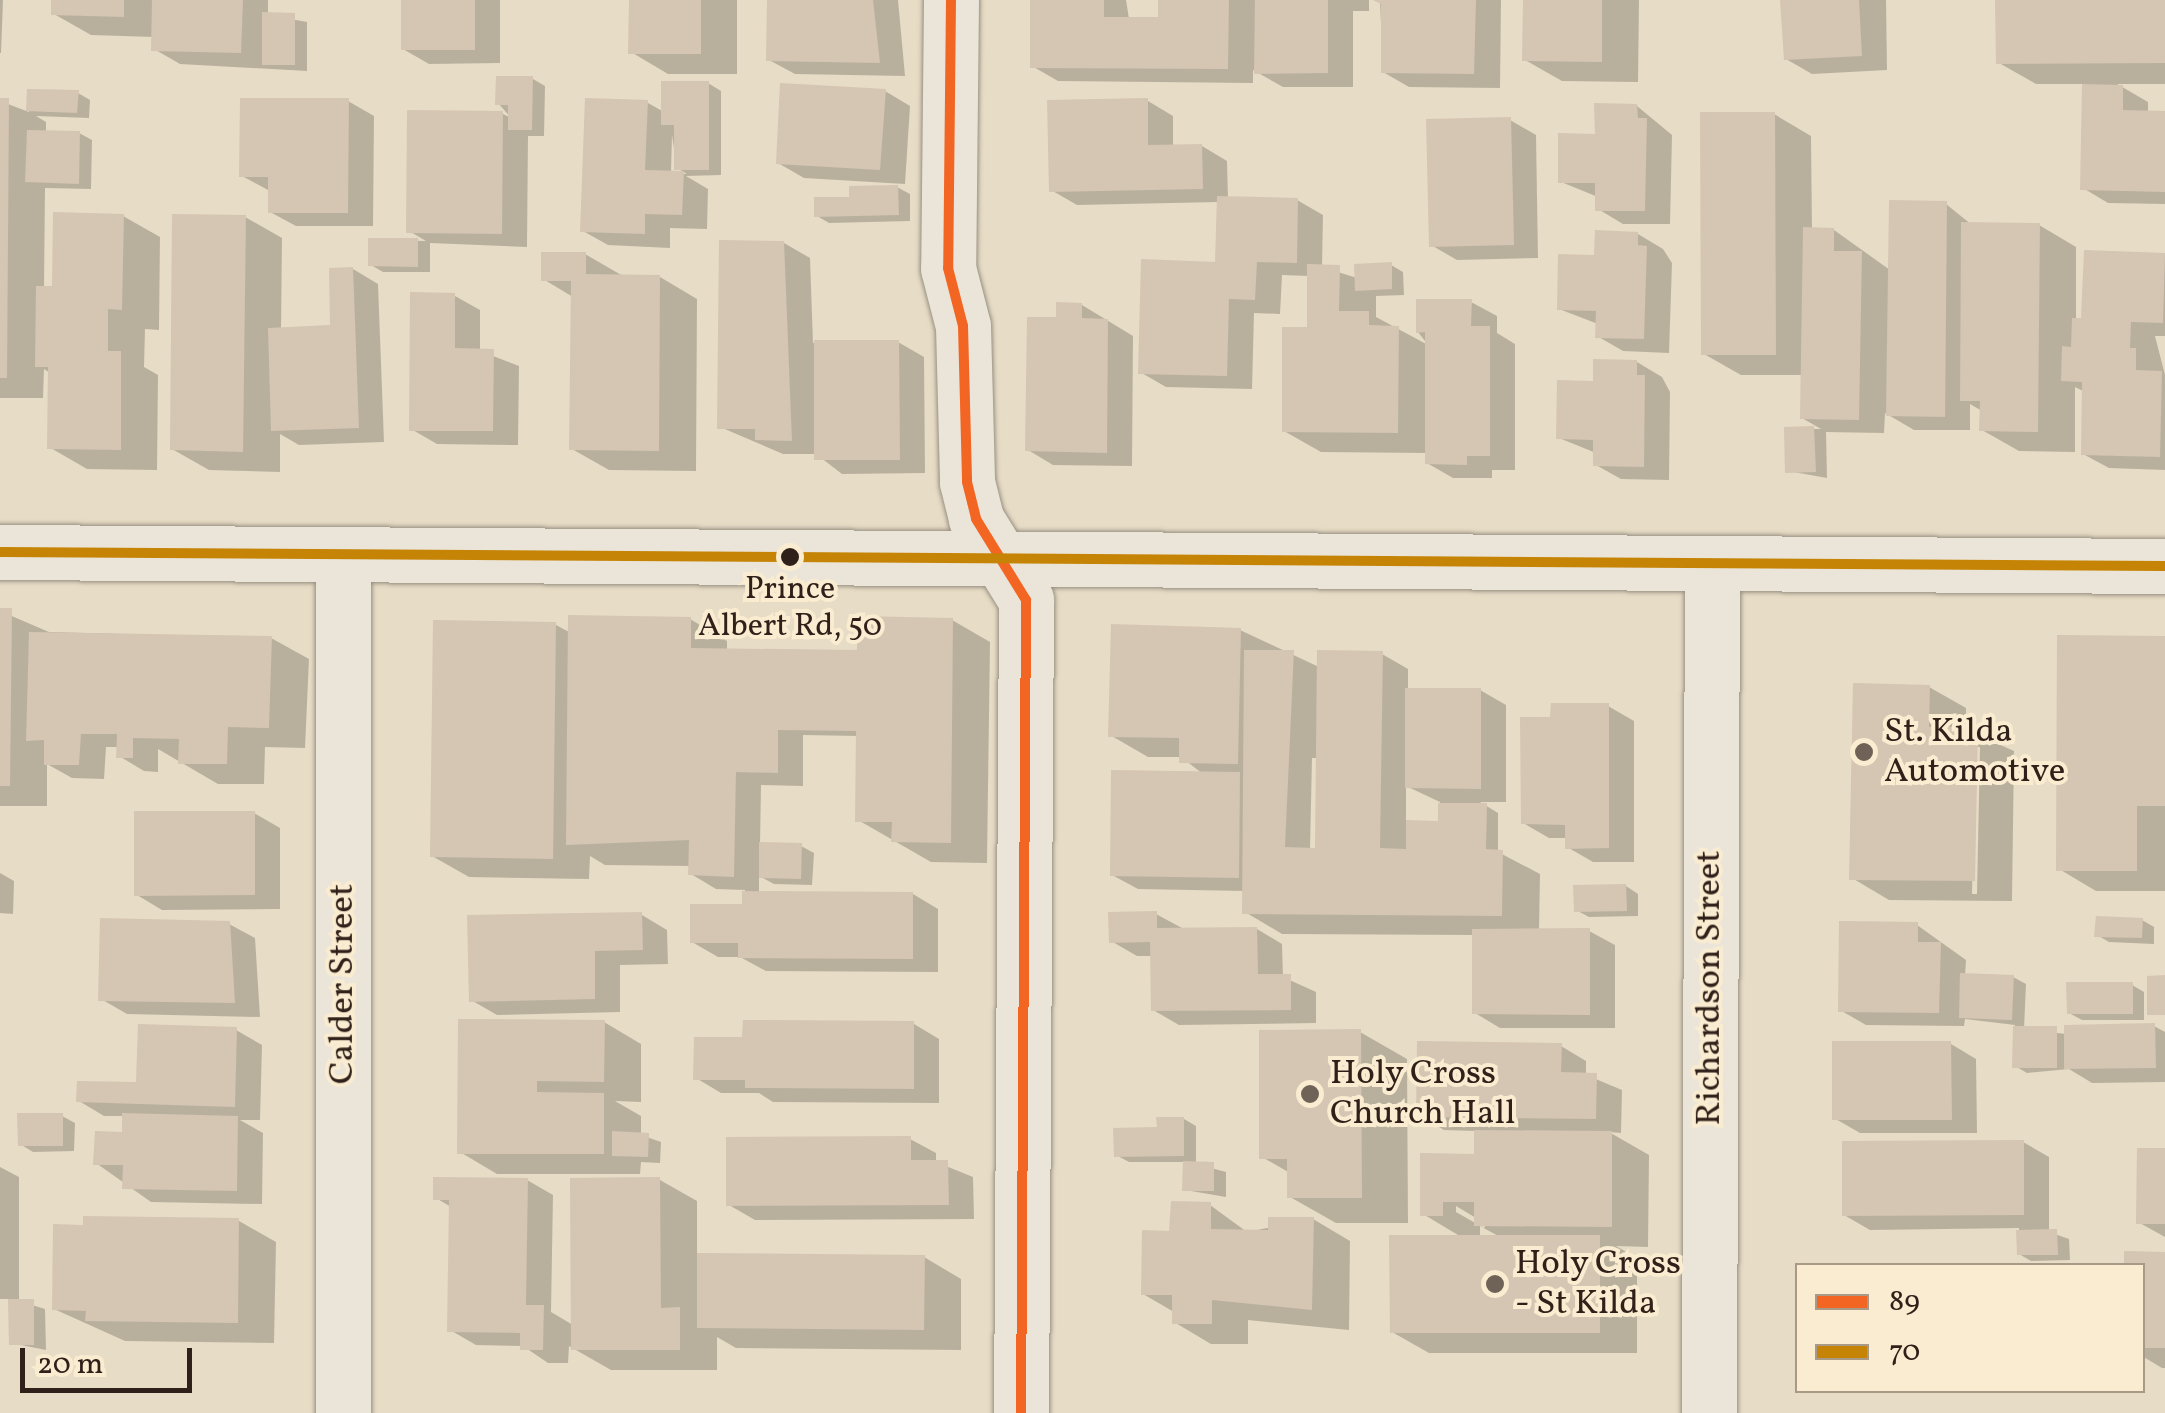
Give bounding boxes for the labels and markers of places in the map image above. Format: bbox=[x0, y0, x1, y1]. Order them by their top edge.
marker: Prince Albert Rd, 50 bbox=[780, 547, 800, 567]
place label: Prince Albert Rd, 50 bbox=[698, 572, 882, 647]
place label: St. Kilda Automotive bbox=[1884, 711, 2065, 793]
marker: St. Kilda Automotive bbox=[1853, 741, 1875, 763]
place label: Holy Cross Church Hall bbox=[1330, 1053, 1515, 1135]
marker: Holy Cross Church Hall bbox=[1299, 1083, 1321, 1105]
place label: Holy Cross - St Kilda bbox=[1515, 1243, 1682, 1325]
marker: Holy Cross - St Kilda bbox=[1484, 1273, 1506, 1295]

